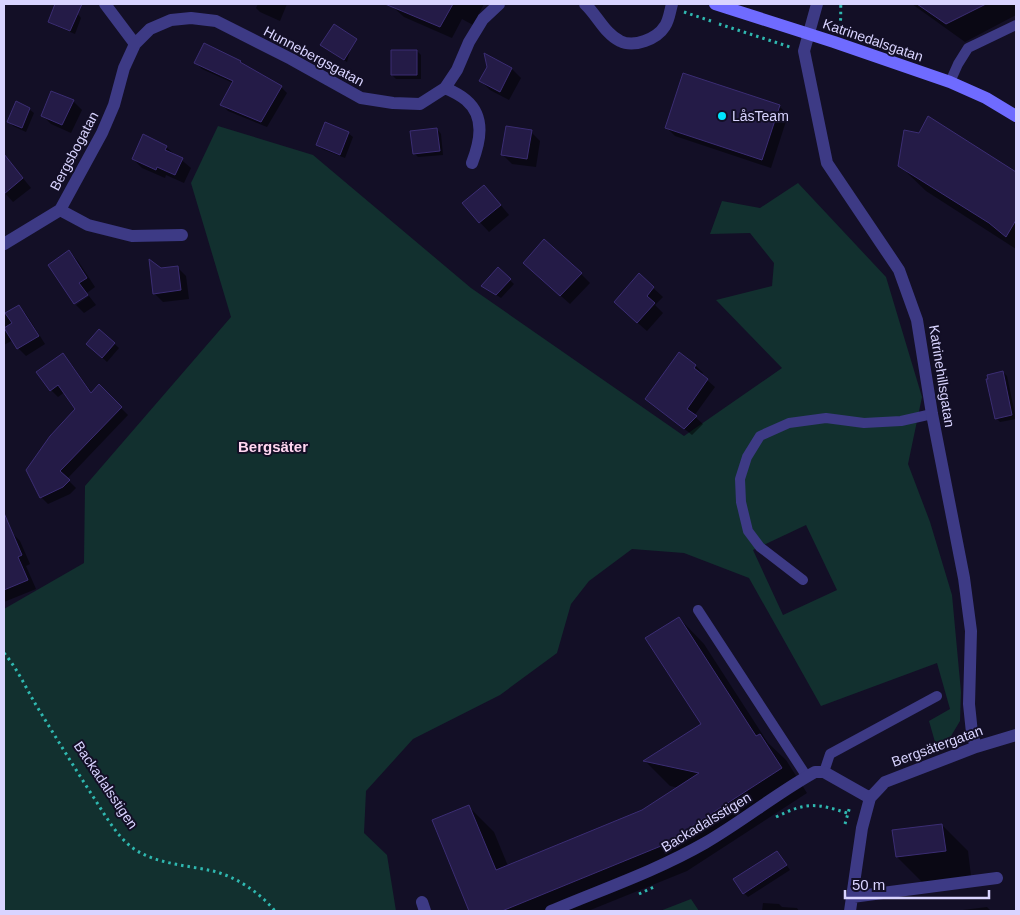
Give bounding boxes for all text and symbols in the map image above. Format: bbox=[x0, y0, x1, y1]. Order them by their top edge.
street label: Katrinedalsgatan bbox=[821, 15, 925, 65]
street label: Hunnebergsgatan bbox=[261, 23, 367, 89]
place label: LåsTeam bbox=[732, 108, 789, 124]
street label: Bergsbogatan bbox=[46, 109, 102, 193]
marker: LåsTeam bbox=[716, 110, 728, 122]
street label: Katrinehillsgatan bbox=[926, 324, 958, 428]
district label: Bergsäter bbox=[238, 438, 308, 455]
street label: Bergsätergatan bbox=[889, 722, 985, 770]
street label: Backadalsstigen bbox=[71, 738, 141, 832]
street label: Backadalsstigen bbox=[658, 789, 754, 855]
scale bar bbox=[845, 868, 989, 900]
text: 50 m bbox=[852, 876, 885, 893]

